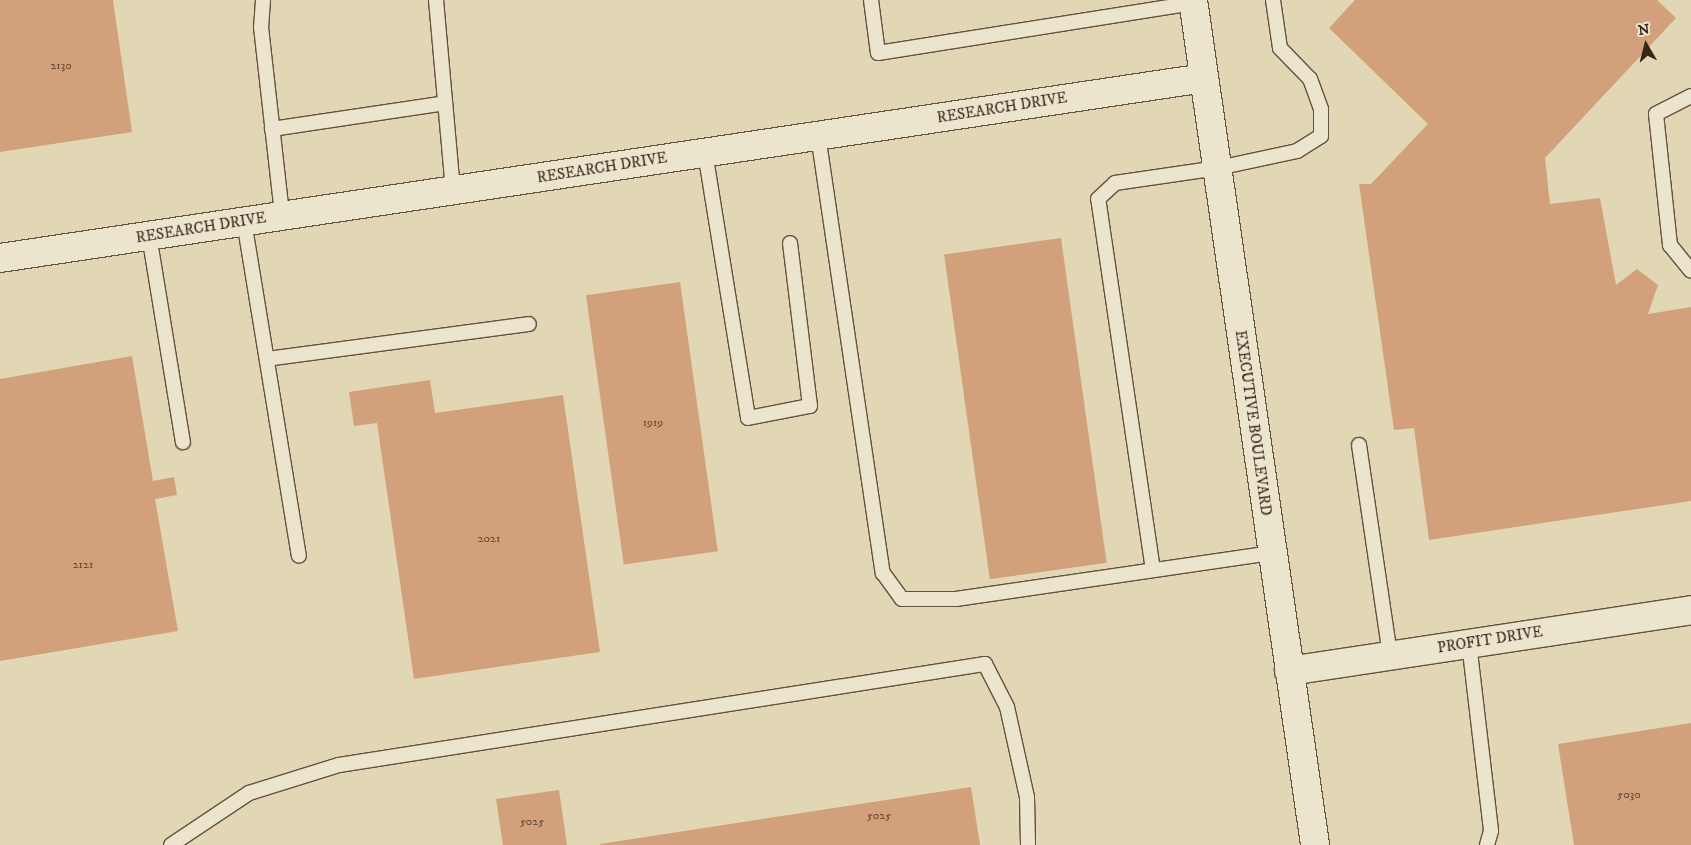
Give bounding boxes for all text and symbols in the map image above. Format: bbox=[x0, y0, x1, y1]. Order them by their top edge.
north arrow bbox=[1621, 20, 1671, 70]
text: N bbox=[1637, 20, 1651, 40]
house number: 2130 bbox=[50, 59, 72, 73]
street label: RESEARCH DRIVE bbox=[936, 89, 1068, 127]
street label: RESEARCH DRIVE bbox=[536, 149, 668, 187]
street label: RESEARCH DRIVE bbox=[135, 209, 267, 247]
street label: EXECUTIVE BOULEVARD bbox=[1231, 329, 1275, 517]
house number: 1919 bbox=[643, 416, 663, 430]
house number: 2021 bbox=[478, 532, 500, 546]
house number: 2121 bbox=[73, 558, 93, 572]
street label: PROFIT DRIVE bbox=[1436, 623, 1544, 657]
house number: 5030 bbox=[1617, 788, 1641, 802]
house number: 5025 bbox=[867, 809, 891, 823]
house number: 5025 bbox=[520, 815, 544, 829]

